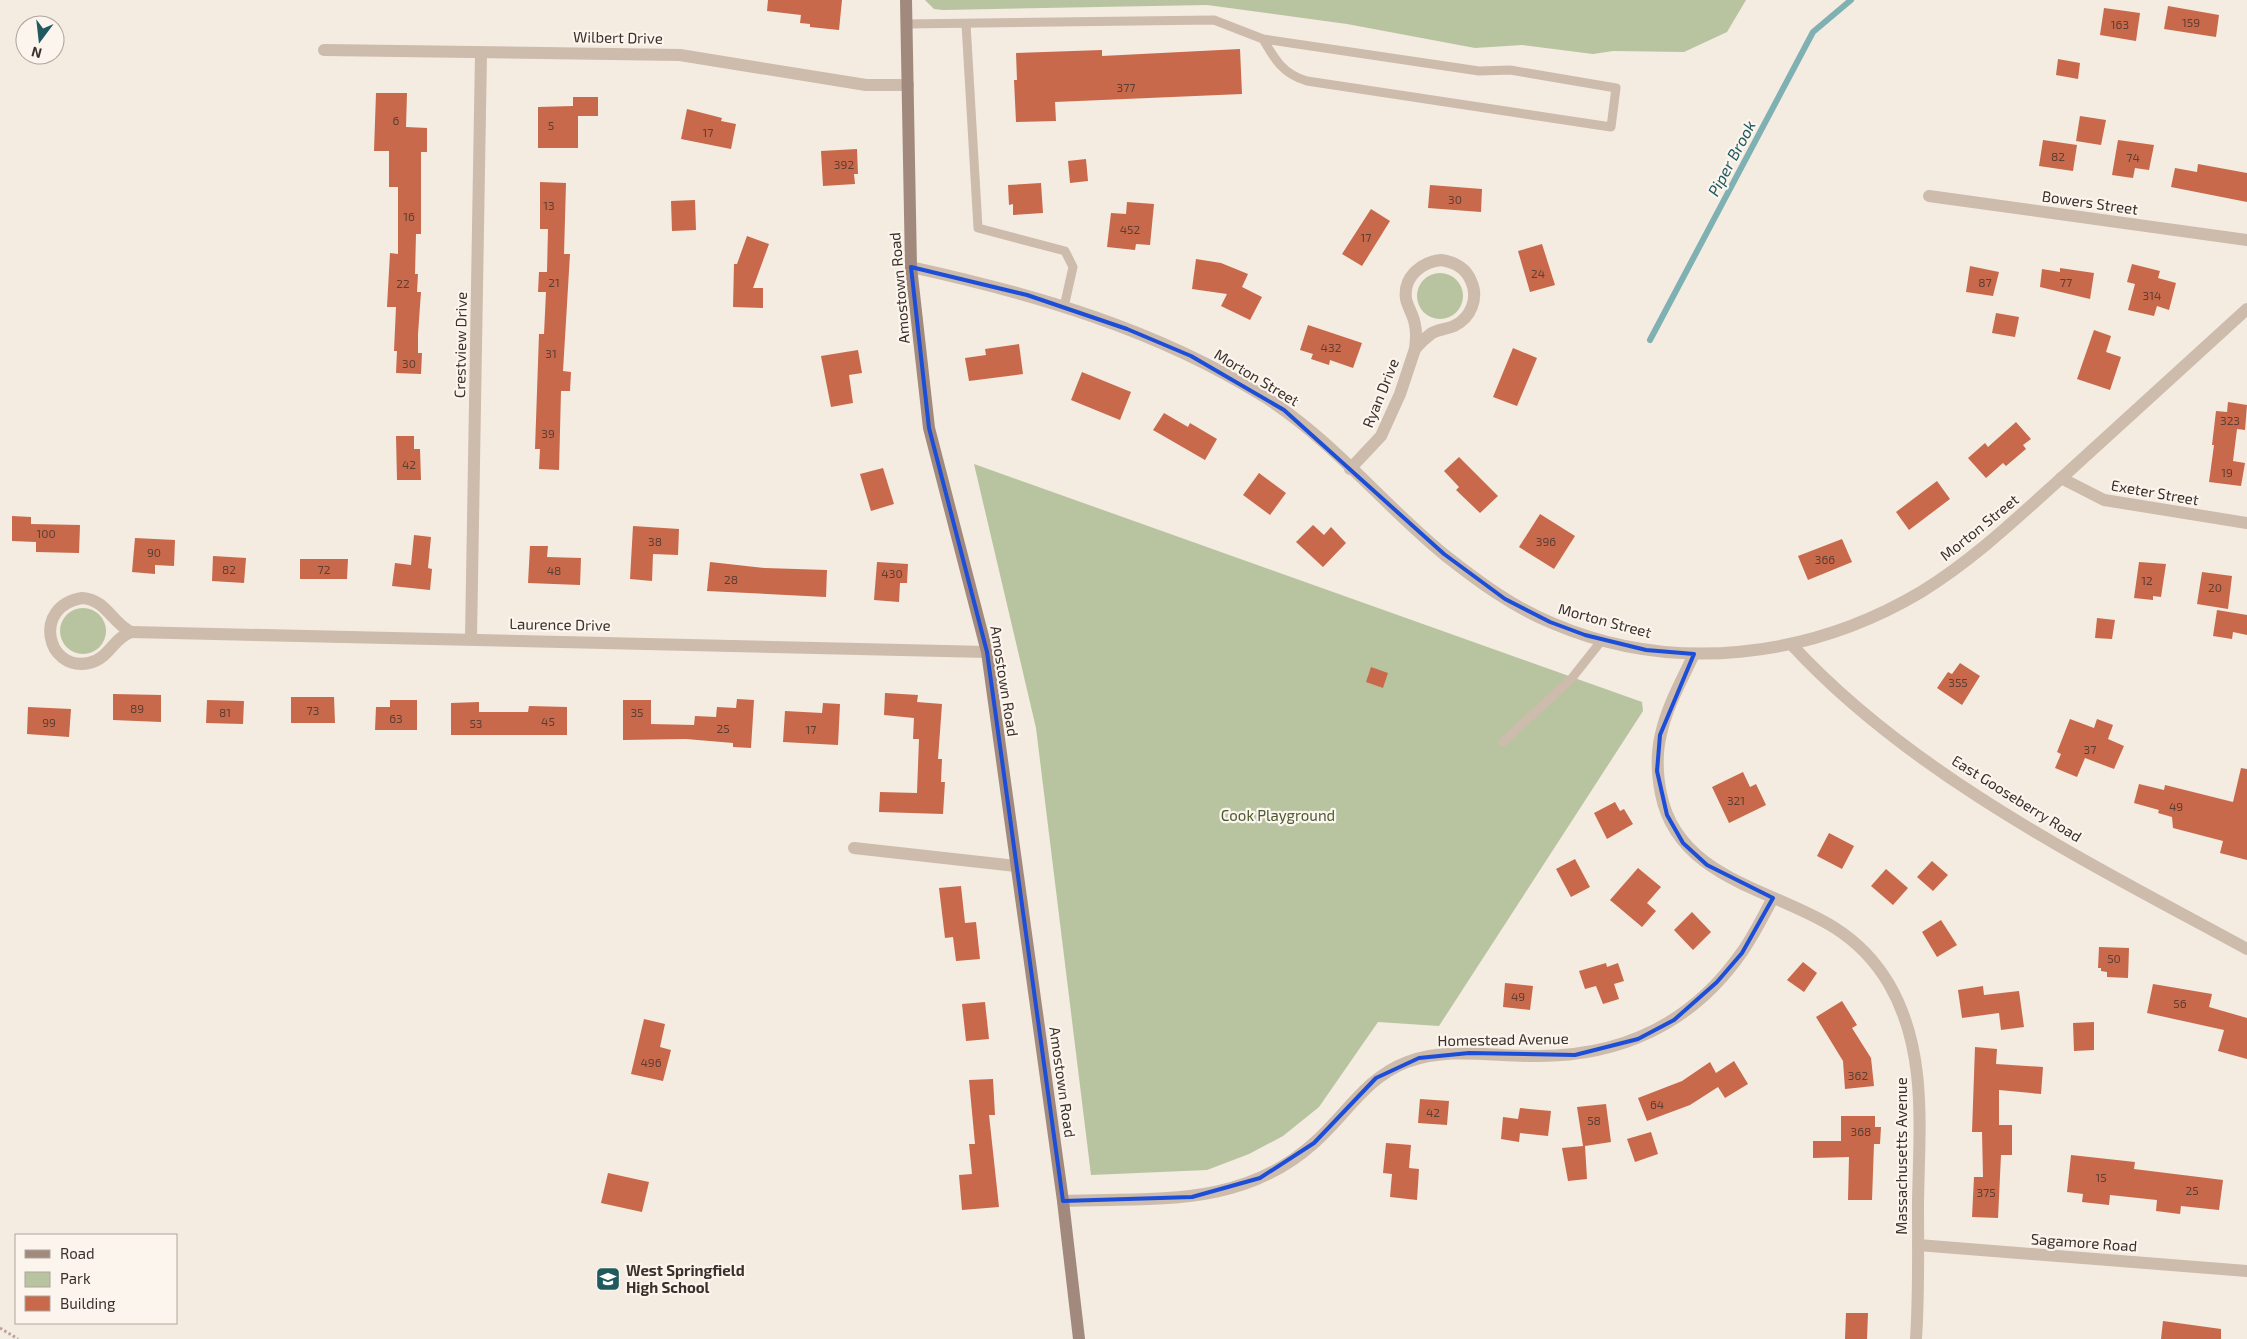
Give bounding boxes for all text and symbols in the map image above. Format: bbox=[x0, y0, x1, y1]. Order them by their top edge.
north arrow bbox=[15, 15, 65, 65]
house number: 159 bbox=[2182, 15, 2200, 29]
house number: 163 bbox=[2111, 17, 2129, 31]
street label: Wilbert Drive bbox=[573, 27, 663, 47]
text: N bbox=[29, 44, 44, 63]
house number: 377 bbox=[1117, 80, 1135, 94]
house number: 6 bbox=[393, 113, 400, 127]
water label: Piper Brook bbox=[1703, 117, 1759, 199]
house number: 5 bbox=[548, 118, 554, 132]
house number: 17 bbox=[703, 125, 713, 139]
house number: 82 bbox=[2051, 149, 2065, 163]
house number: 74 bbox=[2126, 150, 2140, 164]
house number: 392 bbox=[834, 157, 854, 171]
street label: Bowers Street bbox=[2041, 186, 2139, 218]
house number: 30 bbox=[1448, 192, 1462, 206]
house number: 13 bbox=[543, 198, 555, 212]
house number: 16 bbox=[403, 209, 415, 223]
house number: 452 bbox=[1120, 222, 1141, 236]
house number: 17 bbox=[1361, 230, 1371, 244]
street label: Amostown Road bbox=[885, 232, 913, 344]
house number: 24 bbox=[1531, 266, 1545, 280]
house number: 21 bbox=[548, 275, 560, 289]
house number: 87 bbox=[1978, 275, 1992, 289]
house number: 77 bbox=[2060, 275, 2072, 289]
house number: 22 bbox=[396, 276, 410, 290]
house number: 314 bbox=[2143, 288, 2161, 302]
street label: Crestview Drive bbox=[450, 292, 470, 398]
house number: 432 bbox=[1321, 340, 1342, 354]
street label: Morton Street bbox=[1211, 345, 1303, 409]
house number: 31 bbox=[545, 346, 557, 360]
house number: 30 bbox=[402, 356, 416, 370]
street label: Ryan Drive bbox=[1358, 356, 1402, 430]
house number: 323 bbox=[2220, 413, 2240, 427]
house number: 39 bbox=[541, 426, 555, 440]
house number: 42 bbox=[402, 457, 416, 471]
house number: 19 bbox=[2221, 465, 2233, 479]
street label: Exeter Street bbox=[2110, 475, 2201, 509]
street label: Morton Street bbox=[1936, 490, 2022, 564]
house number: 100 bbox=[36, 526, 56, 540]
house number: 38 bbox=[648, 534, 662, 548]
house number: 396 bbox=[1536, 534, 1556, 548]
house number: 90 bbox=[147, 545, 161, 559]
house number: 366 bbox=[1815, 552, 1835, 566]
house number: 82 bbox=[222, 562, 236, 576]
house number: 72 bbox=[318, 562, 331, 576]
house number: 48 bbox=[547, 563, 561, 577]
house number: 430 bbox=[881, 566, 903, 580]
house number: 28 bbox=[724, 572, 738, 586]
house number: 12 bbox=[2141, 573, 2153, 587]
house number: 20 bbox=[2208, 580, 2222, 594]
street label: Morton Street bbox=[1556, 599, 1654, 641]
street label: Laurence Drive bbox=[509, 614, 611, 634]
street label: Amostown Road bbox=[987, 624, 1023, 738]
house number: 355 bbox=[1948, 675, 1968, 689]
house number: 89 bbox=[130, 701, 144, 715]
house number: 73 bbox=[307, 703, 319, 717]
house number: 81 bbox=[219, 705, 231, 719]
house number: 35 bbox=[630, 705, 644, 719]
house number: 63 bbox=[389, 711, 403, 725]
house number: 45 bbox=[541, 714, 555, 728]
house number: 99 bbox=[42, 715, 56, 729]
house number: 53 bbox=[469, 716, 483, 730]
house number: 25 bbox=[716, 721, 730, 735]
house number: 17 bbox=[806, 722, 816, 736]
house number: 37 bbox=[2084, 742, 2096, 756]
street label: East Gooseberry Road bbox=[1949, 751, 2085, 845]
house number: 321 bbox=[1727, 793, 1745, 807]
house number: 49 bbox=[2169, 799, 2183, 813]
park label: Cook Playground bbox=[1221, 806, 1335, 824]
house number: 50 bbox=[2107, 951, 2121, 965]
house number: 49 bbox=[1511, 989, 1525, 1003]
house number: 56 bbox=[2173, 996, 2187, 1010]
street label: Amostown Road bbox=[1046, 1025, 1080, 1139]
street label: Homestead Avenue bbox=[1437, 1029, 1569, 1049]
house number: 496 bbox=[640, 1055, 662, 1069]
house number: 362 bbox=[1848, 1068, 1868, 1082]
street label: Massachusetts Avenue bbox=[1892, 1077, 1910, 1235]
house number: 64 bbox=[1650, 1097, 1664, 1111]
house number: 42 bbox=[1426, 1105, 1440, 1119]
house number: 58 bbox=[1587, 1113, 1601, 1127]
house number: 368 bbox=[1851, 1124, 1871, 1138]
house number: 15 bbox=[2095, 1170, 2107, 1184]
house number: 25 bbox=[2185, 1183, 2199, 1197]
house number: 375 bbox=[1976, 1185, 1996, 1199]
street label: Sagamore Road bbox=[2030, 1229, 2138, 1255]
legend bbox=[15, 1234, 178, 1324]
text: Road bbox=[60, 1244, 95, 1262]
place label: West Springfield High School bbox=[626, 1261, 745, 1296]
school or university icon: West Springfield High School bbox=[595, 1266, 621, 1292]
text: Park bbox=[60, 1269, 91, 1287]
text: Building bbox=[60, 1294, 116, 1312]

